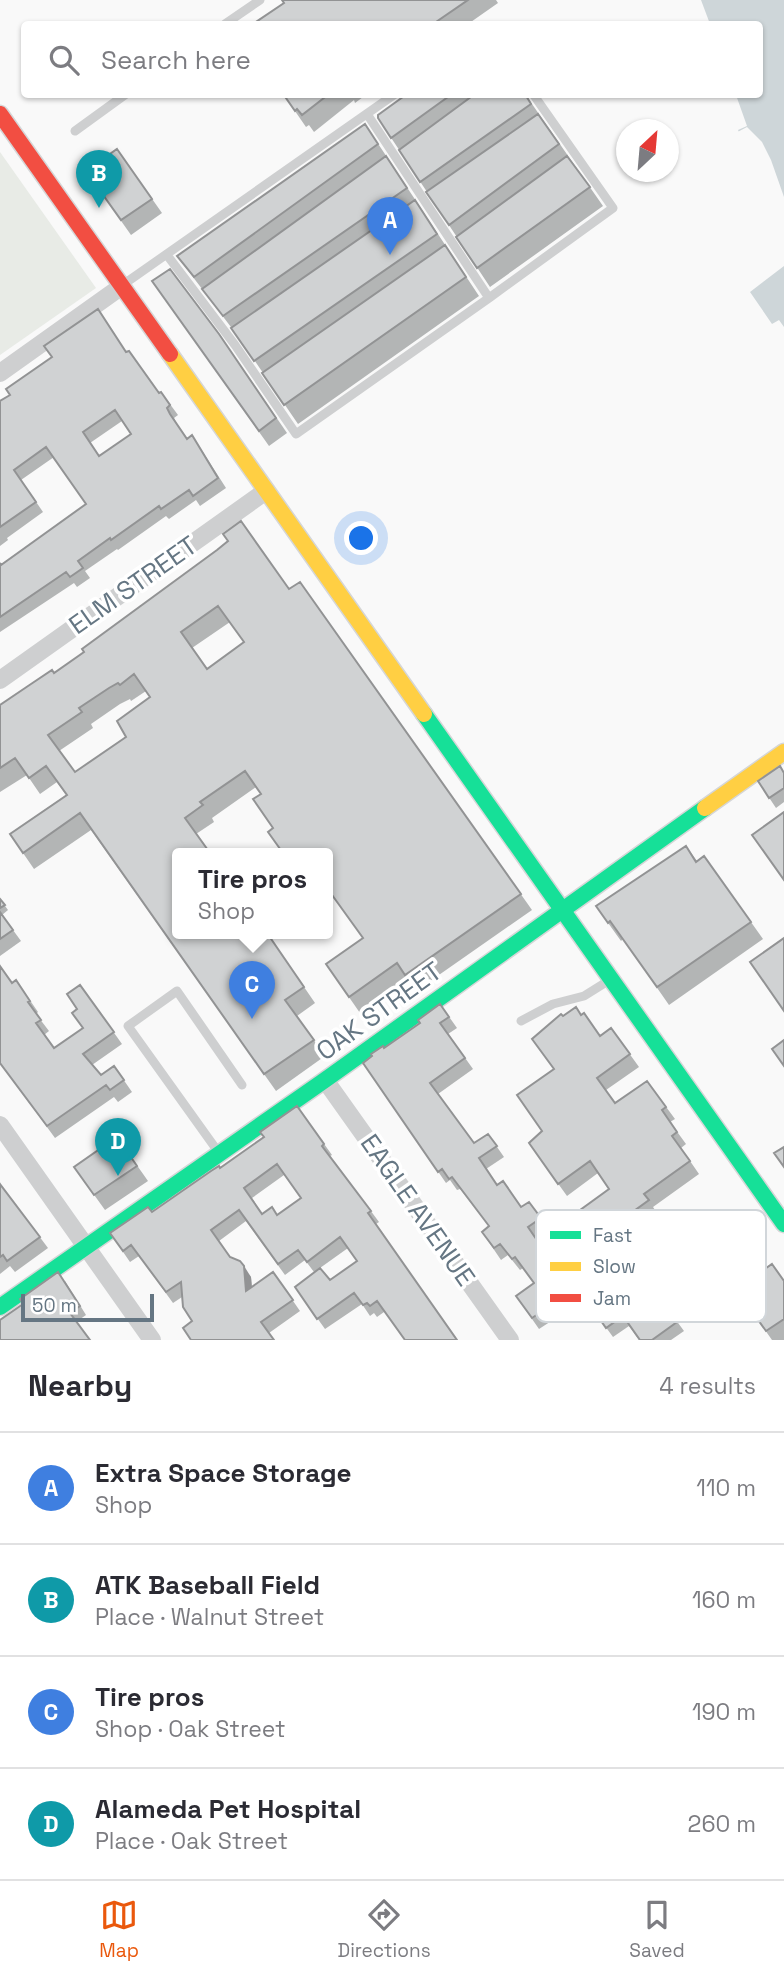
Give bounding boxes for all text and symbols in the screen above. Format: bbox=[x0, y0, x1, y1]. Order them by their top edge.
search box bbox=[21, 21, 763, 98]
icon: search bbox=[45, 41, 83, 79]
text: Search here bbox=[101, 43, 251, 77]
north arrow bbox=[616, 119, 679, 182]
pin: B bbox=[76, 150, 122, 208]
pin: A bbox=[367, 197, 413, 255]
your location bbox=[344, 521, 378, 555]
street label: ELM STREET bbox=[62, 528, 204, 642]
popup bbox=[172, 848, 333, 939]
text: Tire pros bbox=[198, 862, 307, 896]
text: Shop bbox=[198, 896, 255, 926]
street label: OAK STREET bbox=[309, 954, 449, 1068]
pin: C bbox=[229, 961, 275, 1019]
pin: D bbox=[95, 1118, 141, 1176]
street label: EAGLE AVENUE bbox=[353, 1127, 483, 1293]
legend bbox=[536, 1210, 766, 1322]
text: Fast bbox=[593, 1223, 633, 1248]
text: Slow bbox=[593, 1254, 636, 1279]
text: Jam bbox=[593, 1286, 631, 1311]
scale bar bbox=[21, 1291, 154, 1323]
text: 50 m bbox=[32, 1293, 77, 1318]
text: Nearby bbox=[28, 1366, 132, 1405]
text: 4 results bbox=[659, 1371, 756, 1401]
text: Extra Space Storage bbox=[95, 1456, 352, 1490]
text: A bbox=[44, 1473, 58, 1503]
text: 110 m bbox=[696, 1473, 756, 1503]
text: Shop bbox=[95, 1490, 152, 1520]
text: ATK Baseball Field bbox=[95, 1568, 320, 1602]
text: B bbox=[43, 1585, 59, 1615]
text: 160 m bbox=[692, 1585, 756, 1615]
text: Place · Walnut Street bbox=[95, 1602, 324, 1632]
text: Tire pros bbox=[95, 1680, 204, 1714]
text: C bbox=[44, 1697, 58, 1727]
text: 190 m bbox=[692, 1697, 756, 1727]
text: Shop · Oak Street bbox=[95, 1714, 286, 1744]
text: Alameda Pet Hospital bbox=[95, 1792, 361, 1826]
text: D bbox=[43, 1809, 59, 1839]
text: 260 m bbox=[688, 1809, 756, 1839]
text: Place · Oak Street bbox=[95, 1826, 288, 1856]
tab: Map bbox=[99, 1896, 139, 1963]
tab: Directions bbox=[338, 1896, 431, 1963]
tab: Saved bbox=[629, 1896, 685, 1963]

